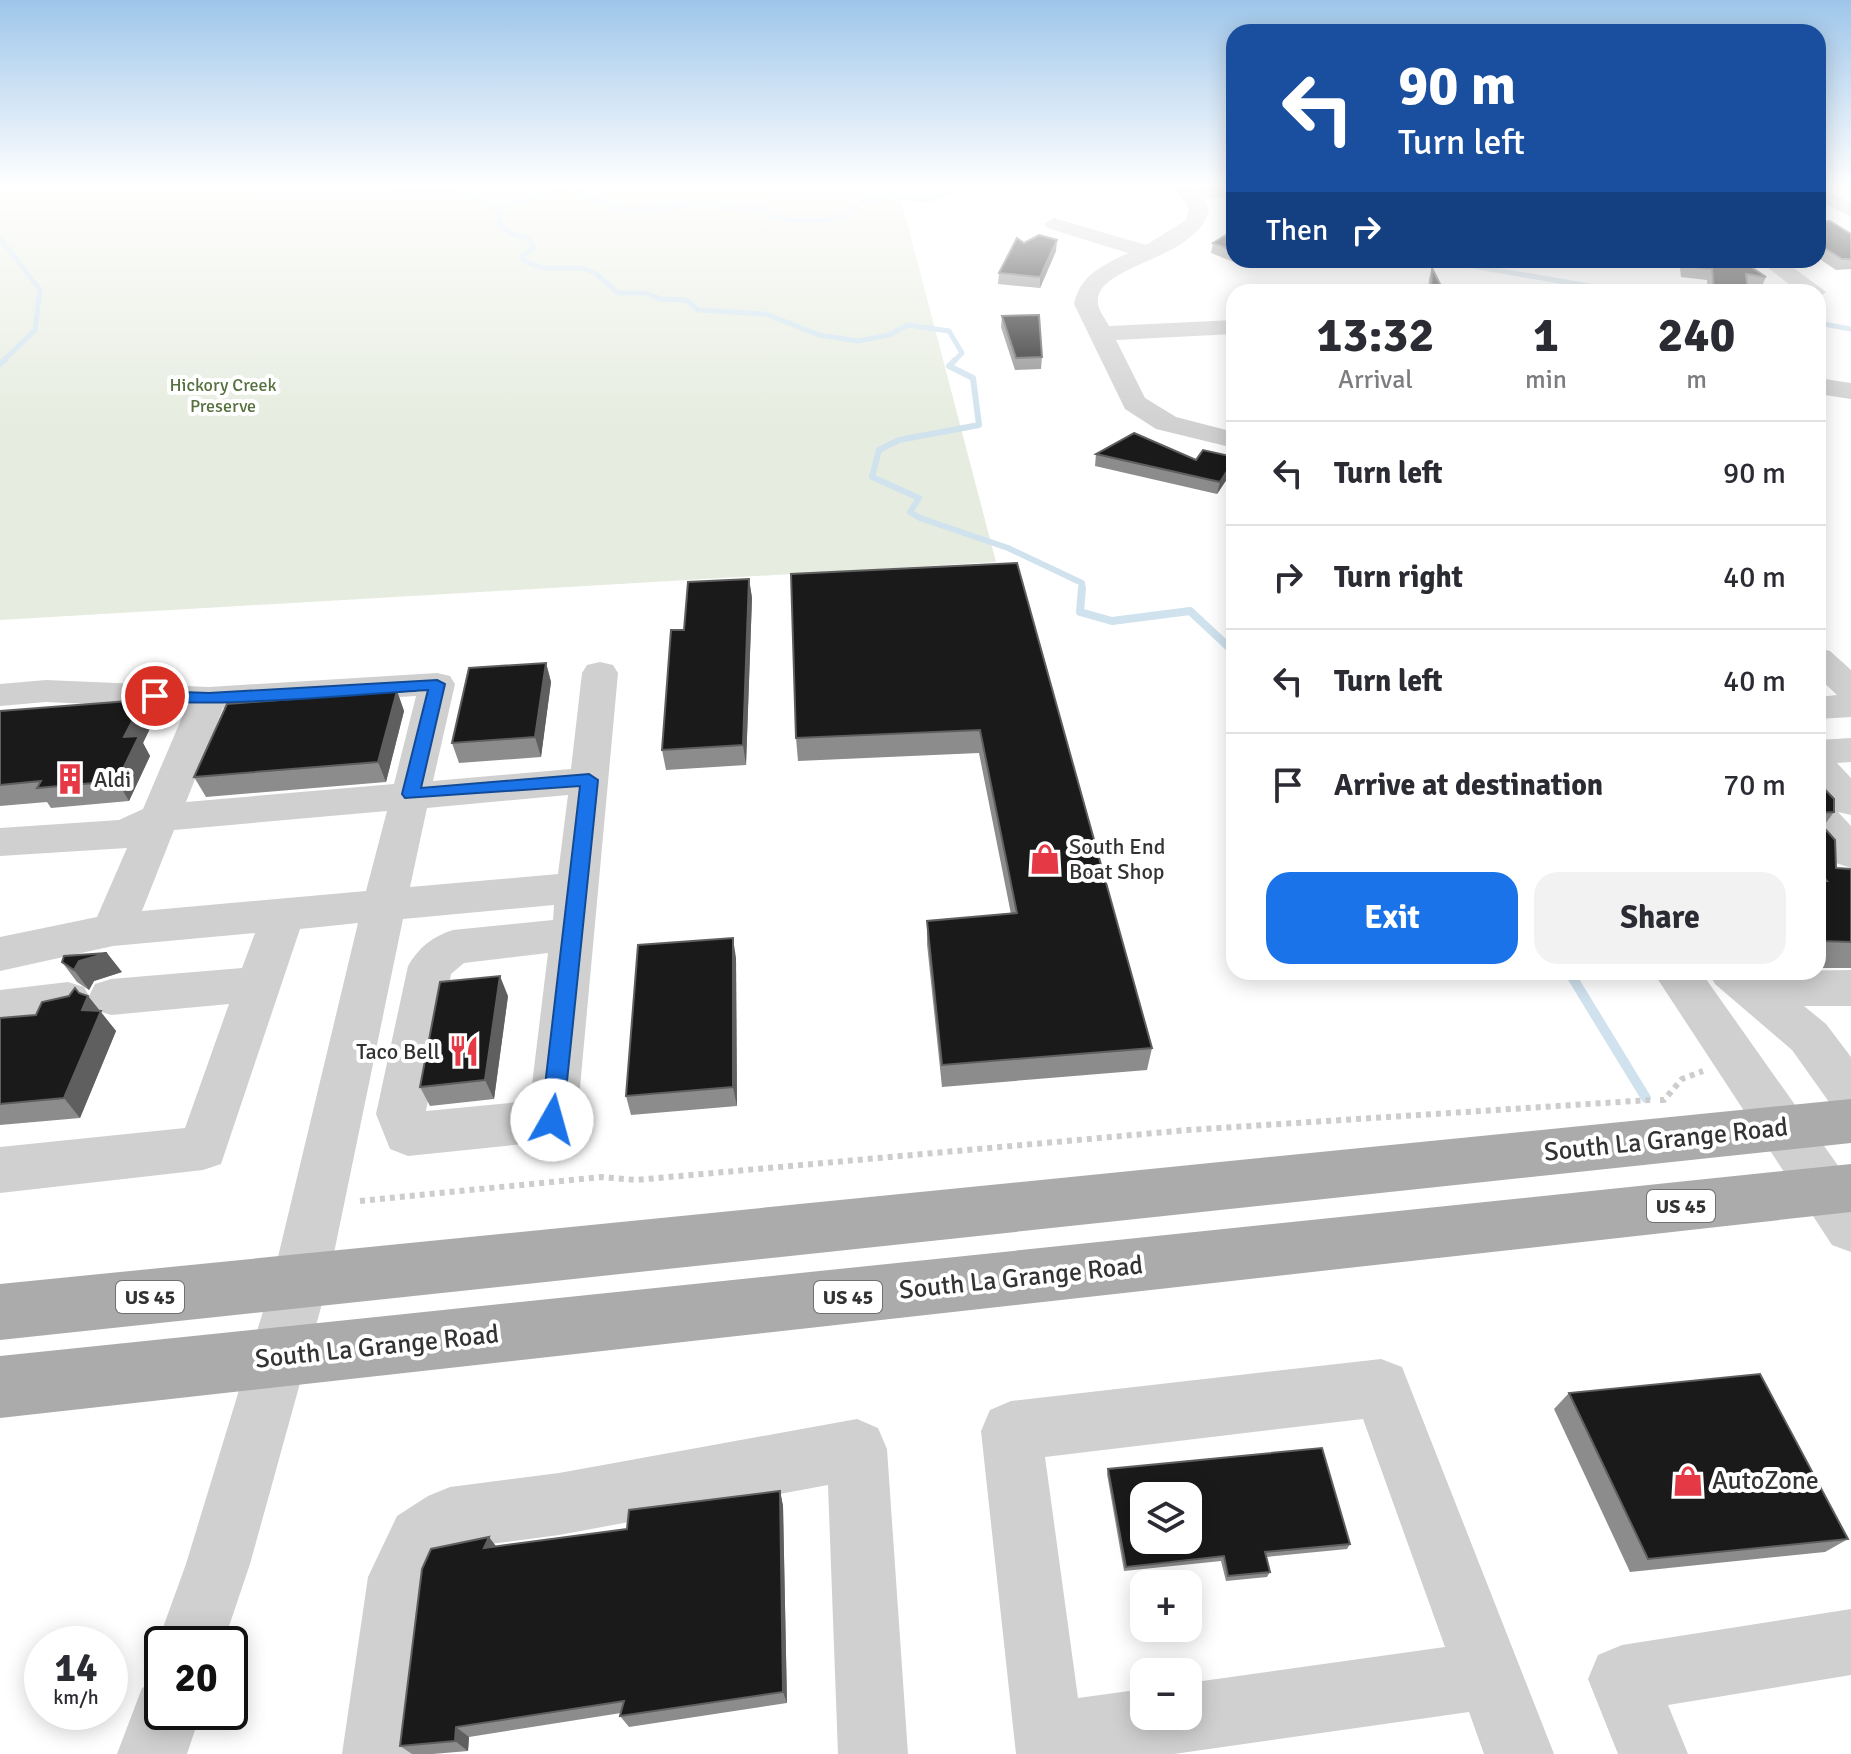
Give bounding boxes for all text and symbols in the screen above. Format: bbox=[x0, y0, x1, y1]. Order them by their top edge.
text: 90 m bbox=[1398, 51, 1516, 120]
icon: left bbox=[1266, 56, 1370, 160]
text: Turn left bbox=[1398, 120, 1525, 165]
icon: right bbox=[1344, 208, 1388, 252]
text: Then bbox=[1266, 212, 1328, 249]
text: 13:32 bbox=[1317, 306, 1434, 365]
text: 1 bbox=[1533, 306, 1559, 365]
text: 240 bbox=[1658, 306, 1735, 365]
text: Arrival bbox=[1338, 364, 1413, 396]
text: min bbox=[1525, 364, 1567, 396]
text: m bbox=[1686, 364, 1707, 396]
park label: Hickory Creek Preserve bbox=[169, 374, 277, 417]
icon: left bbox=[1266, 451, 1310, 495]
text: Turn left bbox=[1334, 455, 1443, 492]
text: 90 m bbox=[1723, 455, 1786, 492]
icon: right bbox=[1266, 555, 1310, 599]
text: Turn right bbox=[1334, 559, 1463, 596]
text: 40 m bbox=[1723, 559, 1786, 596]
icon: left bbox=[1266, 659, 1310, 703]
pin bbox=[121, 662, 189, 730]
text: Turn left bbox=[1334, 663, 1443, 700]
text: 40 m bbox=[1723, 663, 1786, 700]
icon: arrive bbox=[133, 674, 177, 718]
building icon: Aldi bbox=[53, 762, 87, 796]
icon: arrive bbox=[1266, 763, 1310, 807]
place label: Aldi bbox=[94, 766, 131, 793]
text: Arrive at destination bbox=[1334, 767, 1603, 804]
text: 70 m bbox=[1723, 767, 1786, 804]
place label: South End Boat Shop bbox=[1069, 833, 1165, 885]
shop icon: South End Boat Shop bbox=[1028, 842, 1062, 876]
button: Exit bbox=[1266, 872, 1518, 964]
button: Share bbox=[1534, 872, 1786, 964]
restaurant icon: Taco Bell bbox=[447, 1034, 481, 1068]
place label: Taco Bell bbox=[356, 1038, 440, 1065]
position arrow bbox=[510, 1078, 594, 1162]
street label: South La Grange Road bbox=[1543, 1111, 1789, 1169]
road number: US 45 bbox=[1647, 1190, 1715, 1222]
street label: South La Grange Road bbox=[898, 1249, 1144, 1307]
road number: US 45 bbox=[116, 1281, 184, 1313]
road number: US 45 bbox=[814, 1281, 882, 1313]
street label: South La Grange Road bbox=[254, 1318, 500, 1376]
shop icon: AutoZone bbox=[1671, 1464, 1705, 1498]
place label: AutoZone bbox=[1712, 1465, 1819, 1497]
map controls bbox=[1130, 1482, 1202, 1730]
button: layers bbox=[1130, 1482, 1202, 1554]
button: + bbox=[1130, 1570, 1202, 1642]
speed limit sign: 20 bbox=[144, 1626, 248, 1730]
text: 14 bbox=[54, 1643, 98, 1693]
button: − bbox=[1130, 1658, 1202, 1730]
text: km/h bbox=[53, 1685, 99, 1710]

